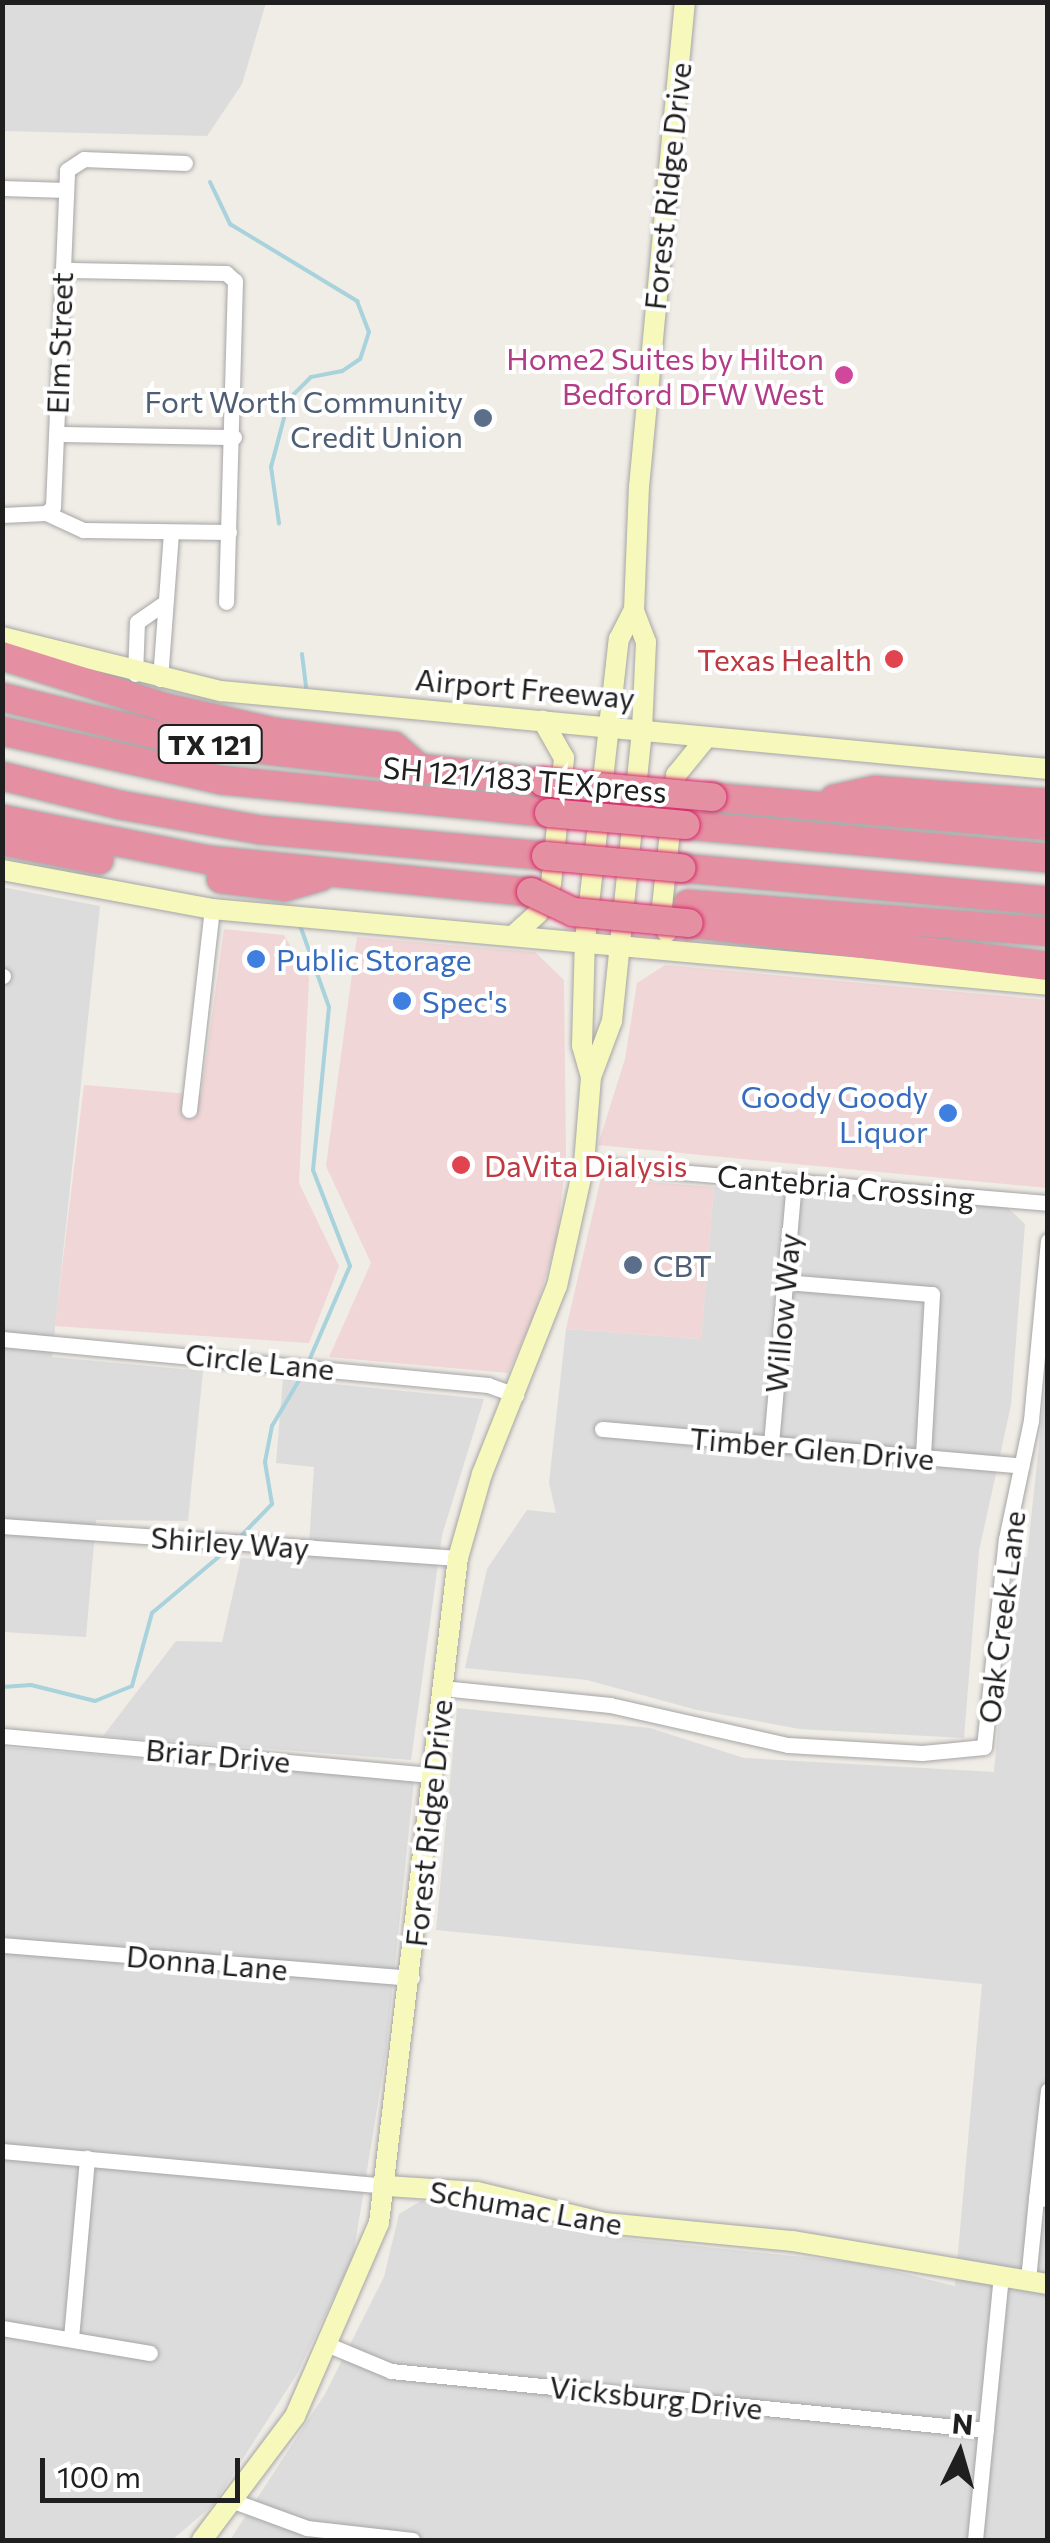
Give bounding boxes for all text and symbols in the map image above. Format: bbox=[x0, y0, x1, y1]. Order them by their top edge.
street label: Forest Ridge Drive bbox=[636, 61, 698, 311]
street label: Elm Street bbox=[39, 271, 79, 415]
place label: Home2 Suites by Hilton Bedford DFW West bbox=[506, 340, 824, 410]
marker: Home2 Suites by Hilton Bedford DFW West bbox=[833, 364, 855, 386]
place label: Fort Worth Community Credit Union bbox=[145, 383, 463, 454]
marker: Fort Worth Community Credit Union bbox=[472, 407, 494, 429]
place label: Texas Health bbox=[697, 641, 872, 677]
marker: Texas Health bbox=[881, 646, 907, 672]
street label: Airport Freeway bbox=[414, 660, 636, 716]
road number: TX 121 bbox=[158, 721, 262, 767]
street label: SH 121/183 TEXpress bbox=[381, 749, 669, 809]
place label: Public Storage bbox=[276, 941, 472, 977]
marker: Public Storage bbox=[245, 948, 267, 970]
place label: Spec's bbox=[422, 983, 508, 1019]
marker: Spec's bbox=[391, 990, 413, 1012]
place label: Goody Goody Liquor bbox=[741, 1078, 928, 1148]
marker: Goody Goody Liquor bbox=[937, 1102, 959, 1124]
place label: DaVita Dialysis bbox=[484, 1147, 687, 1183]
marker: DaVita Dialysis bbox=[448, 1152, 474, 1178]
street label: Cantebria Crossing bbox=[716, 1157, 976, 1215]
street label: Willow Way bbox=[757, 1231, 807, 1395]
place label: CBT bbox=[653, 1247, 712, 1283]
marker: CBT bbox=[622, 1254, 644, 1276]
street label: Circle Lane bbox=[184, 1335, 336, 1387]
street label: Timber Glen Drive bbox=[688, 1419, 936, 1477]
street label: Oak Creek Lane bbox=[970, 1509, 1032, 1725]
street label: Shirley Way bbox=[150, 1519, 310, 1565]
street label: Forest Ridge Drive bbox=[397, 1698, 459, 1948]
street label: Briar Drive bbox=[144, 1731, 292, 1779]
street label: Donna Lane bbox=[125, 1937, 289, 1987]
street label: Schumac Lane bbox=[427, 2172, 625, 2242]
street label: Vicksburg Drive bbox=[548, 2368, 764, 2426]
north arrow bbox=[910, 2403, 1010, 2503]
text: N bbox=[951, 2405, 975, 2441]
scale bar bbox=[45, 2438, 245, 2500]
text: 100 m bbox=[57, 2457, 141, 2494]

